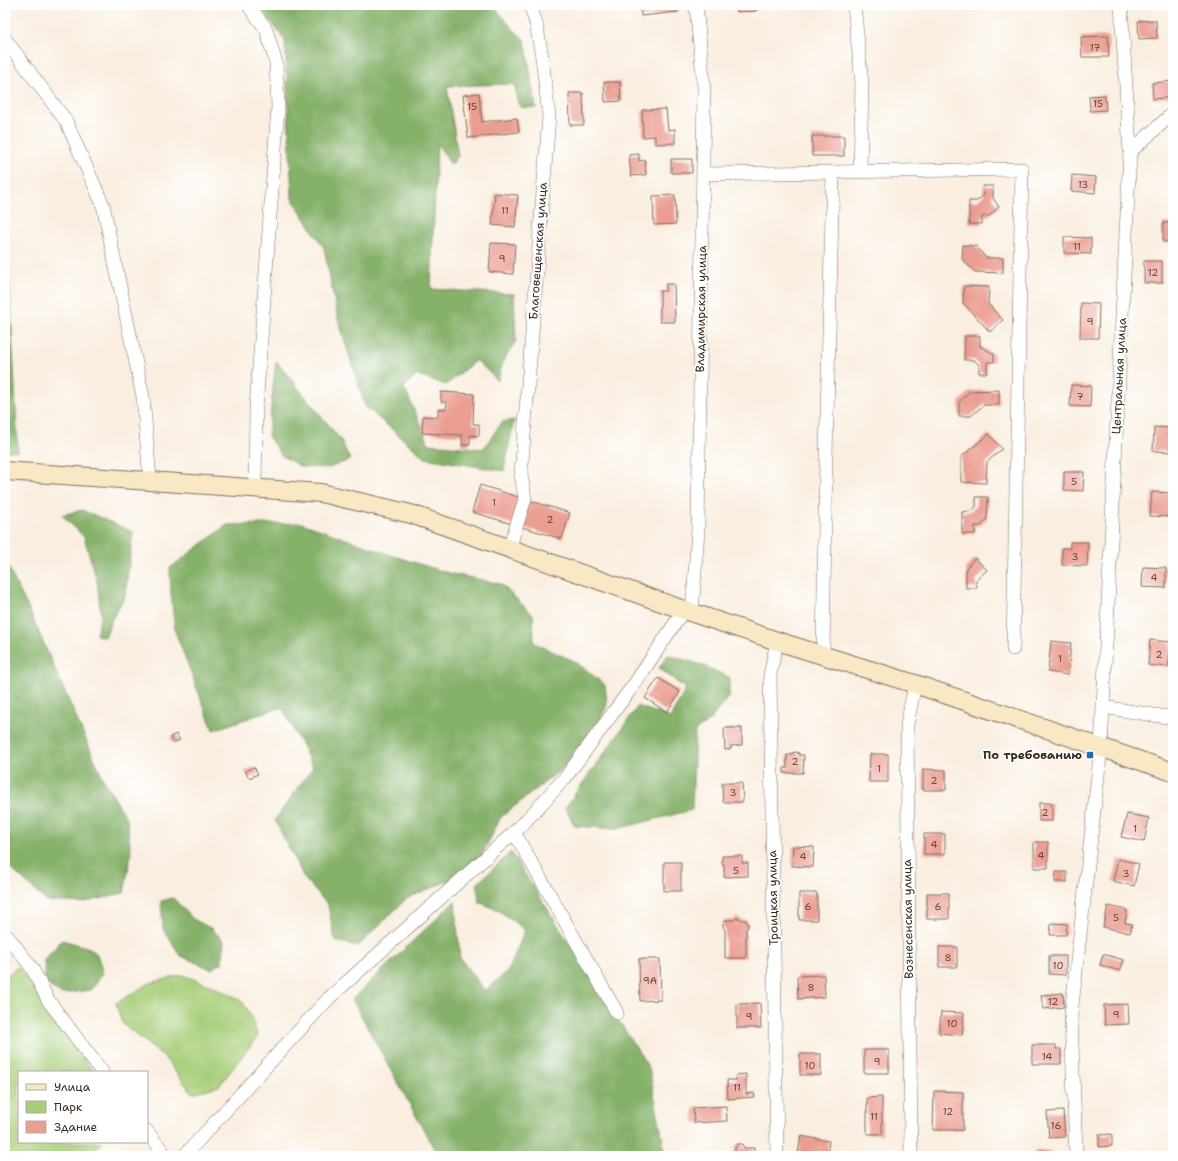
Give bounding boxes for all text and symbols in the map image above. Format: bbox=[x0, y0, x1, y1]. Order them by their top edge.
house number: 17 bbox=[1090, 41, 1100, 54]
house number: 15 bbox=[1093, 97, 1103, 110]
house number: 15 bbox=[467, 100, 477, 113]
house number: 13 bbox=[1078, 178, 1088, 191]
street label: Благовещенская улица bbox=[525, 181, 551, 320]
house number: 11 bbox=[501, 204, 509, 217]
house number: 11 bbox=[1073, 240, 1081, 253]
street label: Владимирская улица bbox=[692, 245, 710, 373]
house number: 9 bbox=[499, 252, 506, 265]
house number: 12 bbox=[1148, 266, 1158, 279]
house number: 9 bbox=[1087, 315, 1094, 328]
street label: Центральная улица bbox=[1108, 317, 1130, 435]
house number: 7 bbox=[1077, 390, 1084, 403]
house number: 5 bbox=[1071, 475, 1077, 488]
house number: 1 bbox=[492, 496, 496, 509]
house number: 2 bbox=[547, 513, 554, 526]
house number: 3 bbox=[1072, 550, 1079, 563]
house number: 4 bbox=[1151, 571, 1158, 584]
house number: 2 bbox=[1156, 648, 1163, 661]
house number: 1 bbox=[1058, 652, 1062, 665]
place label: По требованию bbox=[983, 747, 1082, 763]
marker: По требованию bbox=[1085, 750, 1095, 760]
house number: 2 bbox=[792, 755, 799, 768]
house number: 1 bbox=[877, 762, 881, 775]
house number: 2 bbox=[931, 774, 938, 787]
house number: 3 bbox=[730, 786, 737, 799]
house number: 2 bbox=[1042, 806, 1049, 819]
house number: 1 bbox=[1133, 822, 1137, 835]
house number: 4 bbox=[931, 838, 938, 851]
street label: Троицкая улица bbox=[764, 849, 782, 946]
house number: 4 bbox=[1038, 849, 1045, 862]
house number: 4 bbox=[800, 850, 807, 863]
street label: Вознесенская улица bbox=[899, 858, 917, 979]
house number: 5 bbox=[733, 864, 739, 877]
house number: 3 bbox=[1123, 867, 1130, 880]
house number: 6 bbox=[805, 900, 812, 913]
house number: 6 bbox=[935, 900, 942, 913]
house number: 5 bbox=[1113, 911, 1119, 924]
house number: 8 bbox=[945, 951, 952, 964]
house number: 10 bbox=[1053, 959, 1063, 972]
house number: 9А bbox=[643, 974, 657, 987]
house number: 8 bbox=[808, 981, 815, 994]
house number: 12 bbox=[1048, 995, 1058, 1008]
house number: 9 bbox=[1113, 1008, 1120, 1021]
house number: 9 bbox=[746, 1010, 753, 1023]
house number: 10 bbox=[947, 1017, 957, 1030]
house number: 14 bbox=[1042, 1050, 1052, 1063]
house number: 9 bbox=[874, 1055, 881, 1068]
house number: 10 bbox=[805, 1059, 815, 1072]
legend bbox=[18, 1071, 148, 1143]
text: Улица bbox=[54, 1079, 91, 1095]
house number: 11 bbox=[733, 1081, 741, 1094]
text: Парк bbox=[54, 1099, 83, 1115]
house number: 12 bbox=[943, 1105, 953, 1118]
house number: 11 bbox=[870, 1110, 878, 1123]
text: Здание bbox=[54, 1119, 98, 1135]
house number: 16 bbox=[1051, 1119, 1061, 1132]

